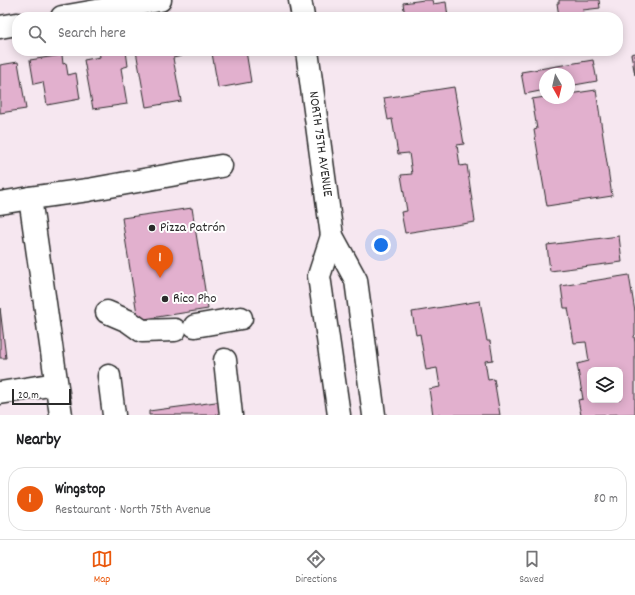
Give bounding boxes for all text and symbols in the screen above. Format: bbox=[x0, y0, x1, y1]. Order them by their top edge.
search box bbox=[12, 12, 623, 56]
icon: search bbox=[26, 23, 48, 45]
text: Search here bbox=[58, 23, 126, 45]
north arrow bbox=[539, 68, 575, 104]
street label: NORTH 75TH AVENUE bbox=[303, 90, 337, 199]
place label: Pizza Patrón bbox=[160, 218, 225, 238]
marker: Pizza Patrón bbox=[147, 223, 157, 233]
your location bbox=[371, 235, 391, 255]
pin: 1 bbox=[147, 245, 173, 278]
place label: Rico Pho bbox=[173, 289, 216, 309]
marker: Rico Pho bbox=[160, 294, 170, 304]
map controls bbox=[587, 367, 623, 403]
button: layers bbox=[587, 367, 623, 403]
scale bar bbox=[12, 387, 71, 406]
text: 20 m bbox=[18, 388, 39, 404]
text: Nearby bbox=[16, 429, 60, 453]
text: Wingstop bbox=[55, 479, 105, 501]
text: 1 bbox=[29, 490, 31, 509]
text: 80 m bbox=[594, 490, 618, 509]
text: Restaurant · North 75th Avenue bbox=[55, 501, 211, 520]
tab: Map bbox=[91, 548, 113, 588]
tab: Directions bbox=[295, 548, 337, 588]
tab: Saved bbox=[519, 548, 544, 588]

